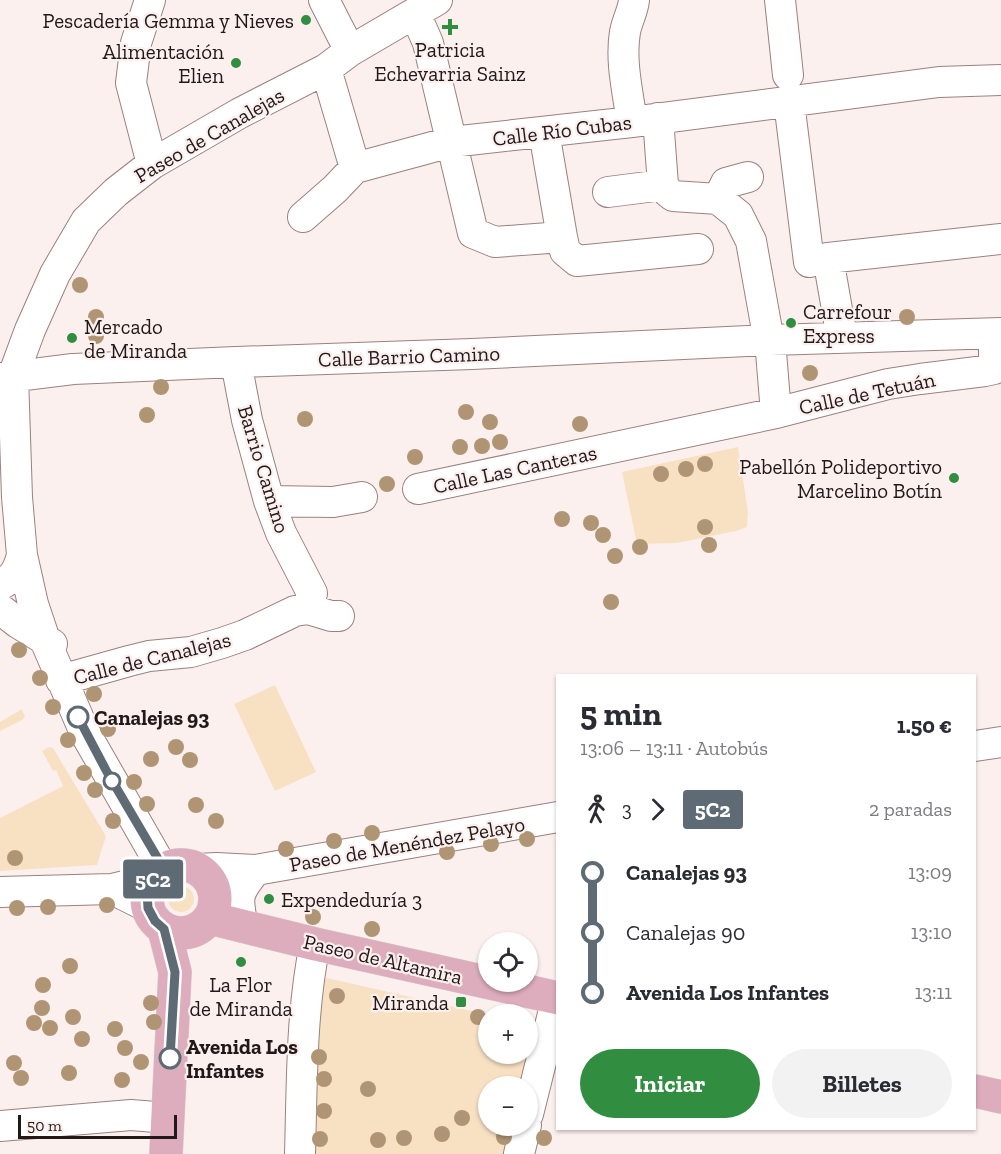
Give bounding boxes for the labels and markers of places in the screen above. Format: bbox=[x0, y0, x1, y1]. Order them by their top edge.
place label: Pescadería Gemma y Nieves bbox=[43, 8, 294, 33]
marker: Pescadería Gemma y Nieves bbox=[299, 13, 313, 27]
marker: Patricia Echevarria Sainz bbox=[443, 20, 457, 34]
place label: Patricia Echevarria Sainz bbox=[374, 37, 526, 86]
place label: Alimentación Elien bbox=[103, 39, 224, 88]
marker: Alimentación Elien bbox=[229, 56, 243, 70]
place label: Carrefour Express bbox=[803, 299, 892, 348]
place label: Mercado de Miranda bbox=[84, 314, 187, 363]
marker: Carrefour Express bbox=[784, 316, 798, 330]
marker: Mercado de Miranda bbox=[65, 331, 79, 345]
place label: Pabellón Polideportivo Marcelino Botín bbox=[739, 454, 942, 503]
marker: Pabellón Polideportivo Marcelino Botín bbox=[947, 471, 961, 485]
place label: Canalejas 93 bbox=[94, 705, 210, 730]
marker: Canalejas 93 bbox=[67, 706, 89, 728]
unlabelled marker bbox=[103, 772, 121, 790]
place label: Expendeduría 3 bbox=[281, 887, 422, 912]
marker: Expendeduría 3 bbox=[262, 892, 276, 906]
marker: La Flor de Miranda bbox=[234, 955, 248, 969]
place label: La Flor de Miranda bbox=[189, 972, 293, 1021]
place label: Miranda bbox=[372, 990, 449, 1015]
marker: Miranda bbox=[454, 995, 468, 1009]
place label: Avenida Los Infantes bbox=[186, 1034, 298, 1083]
marker: Avenida Los Infantes bbox=[159, 1047, 181, 1069]

